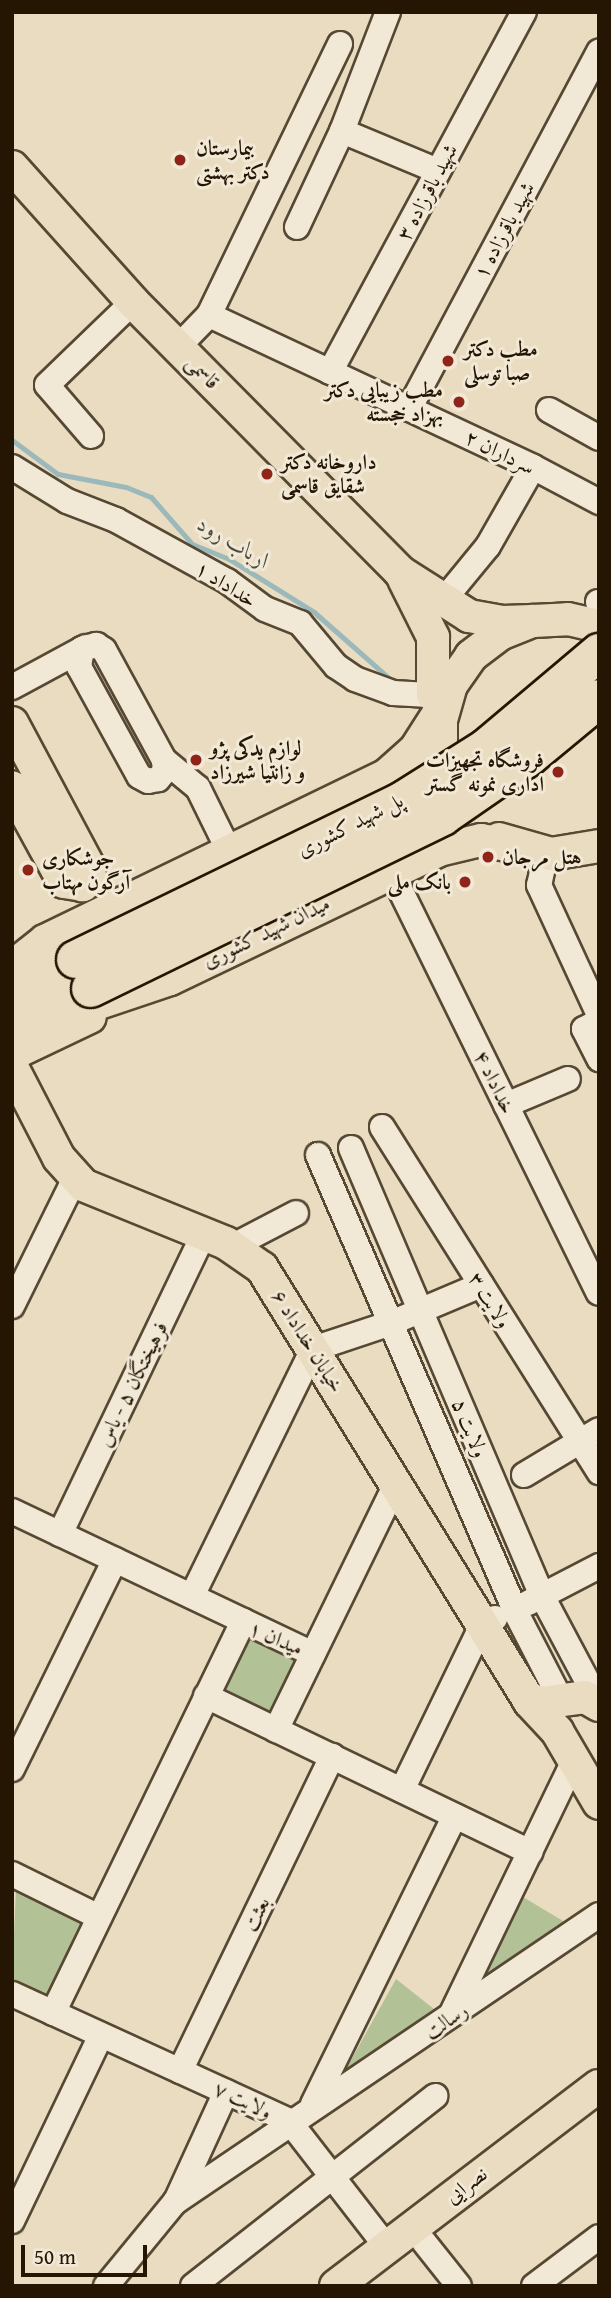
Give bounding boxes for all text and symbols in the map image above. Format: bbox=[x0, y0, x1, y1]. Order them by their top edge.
place label: بیمارستان دکتر بهشتی bbox=[196, 135, 270, 185]
street label: شهید باقرزاده ۳ bbox=[391, 139, 463, 245]
marker: بیمارستان دکتر بهشتی bbox=[170, 150, 190, 170]
street label: شهید باقرزاده ۱ bbox=[468, 177, 540, 283]
place label: مطب دکتر صبا توسلی bbox=[464, 336, 538, 386]
street label: قاسمی bbox=[181, 350, 225, 394]
marker: مطب دکتر صبا توسلی bbox=[438, 351, 458, 371]
place label: مطب زیبایی دکتر بهزاد خجسته bbox=[325, 377, 443, 427]
marker: مطب زیبایی دکتر بهزاد خجسته bbox=[449, 392, 469, 412]
street label: سرداران ۲ bbox=[461, 424, 539, 480]
place label: داروخانه دکتر شقایق قاسمی bbox=[281, 449, 377, 499]
marker: داروخانه دکتر شقایق قاسمی bbox=[259, 466, 275, 482]
water label: ارباب رود bbox=[192, 509, 276, 575]
street label: خداداد ۱ bbox=[191, 555, 261, 613]
place label: لوازم یدکی پژو و زانتیا شیرزاد bbox=[210, 735, 305, 785]
place label: فروشگاه تجهیزات اداری نمونه گستر bbox=[426, 747, 544, 797]
marker: لوازم یدکی پژو و زانتیا شیرزاد bbox=[188, 752, 204, 768]
marker: فروشگاه تجهیزات اداری نمونه گستر bbox=[550, 764, 566, 780]
street label: پل شهید کشوری bbox=[293, 787, 407, 863]
place label: هتل مرجان bbox=[502, 844, 582, 870]
place label: جوشکاری آرگون مهتاب bbox=[42, 845, 130, 895]
marker: هتل مرجان bbox=[480, 849, 496, 865]
marker: جوشکاری آرگون مهتاب bbox=[20, 862, 36, 878]
place label: بانک ملی bbox=[388, 869, 451, 895]
marker: بانک ملی bbox=[457, 874, 473, 890]
street label: میدان شهید کشوری bbox=[198, 890, 334, 974]
street label: خداداد ۴ bbox=[469, 1046, 521, 1118]
street label: ولایت ۳ bbox=[463, 1267, 517, 1333]
street label: خیابان خداداد ۶ bbox=[266, 1285, 350, 1397]
street label: فرهیختگان ۵ - یاس bbox=[91, 1317, 173, 1451]
street label: ولایت ۵ bbox=[446, 1395, 494, 1461]
street label: میدان ۱ bbox=[245, 1615, 307, 1661]
street label: بعثت bbox=[237, 1893, 275, 1935]
street label: رسالت bbox=[419, 1997, 473, 2045]
street label: ولایت ۷ bbox=[210, 2076, 276, 2124]
street label: نصرایی bbox=[440, 2161, 492, 2209]
scale bar bbox=[24, 2232, 150, 2276]
text: 50 m bbox=[34, 2241, 76, 2272]

